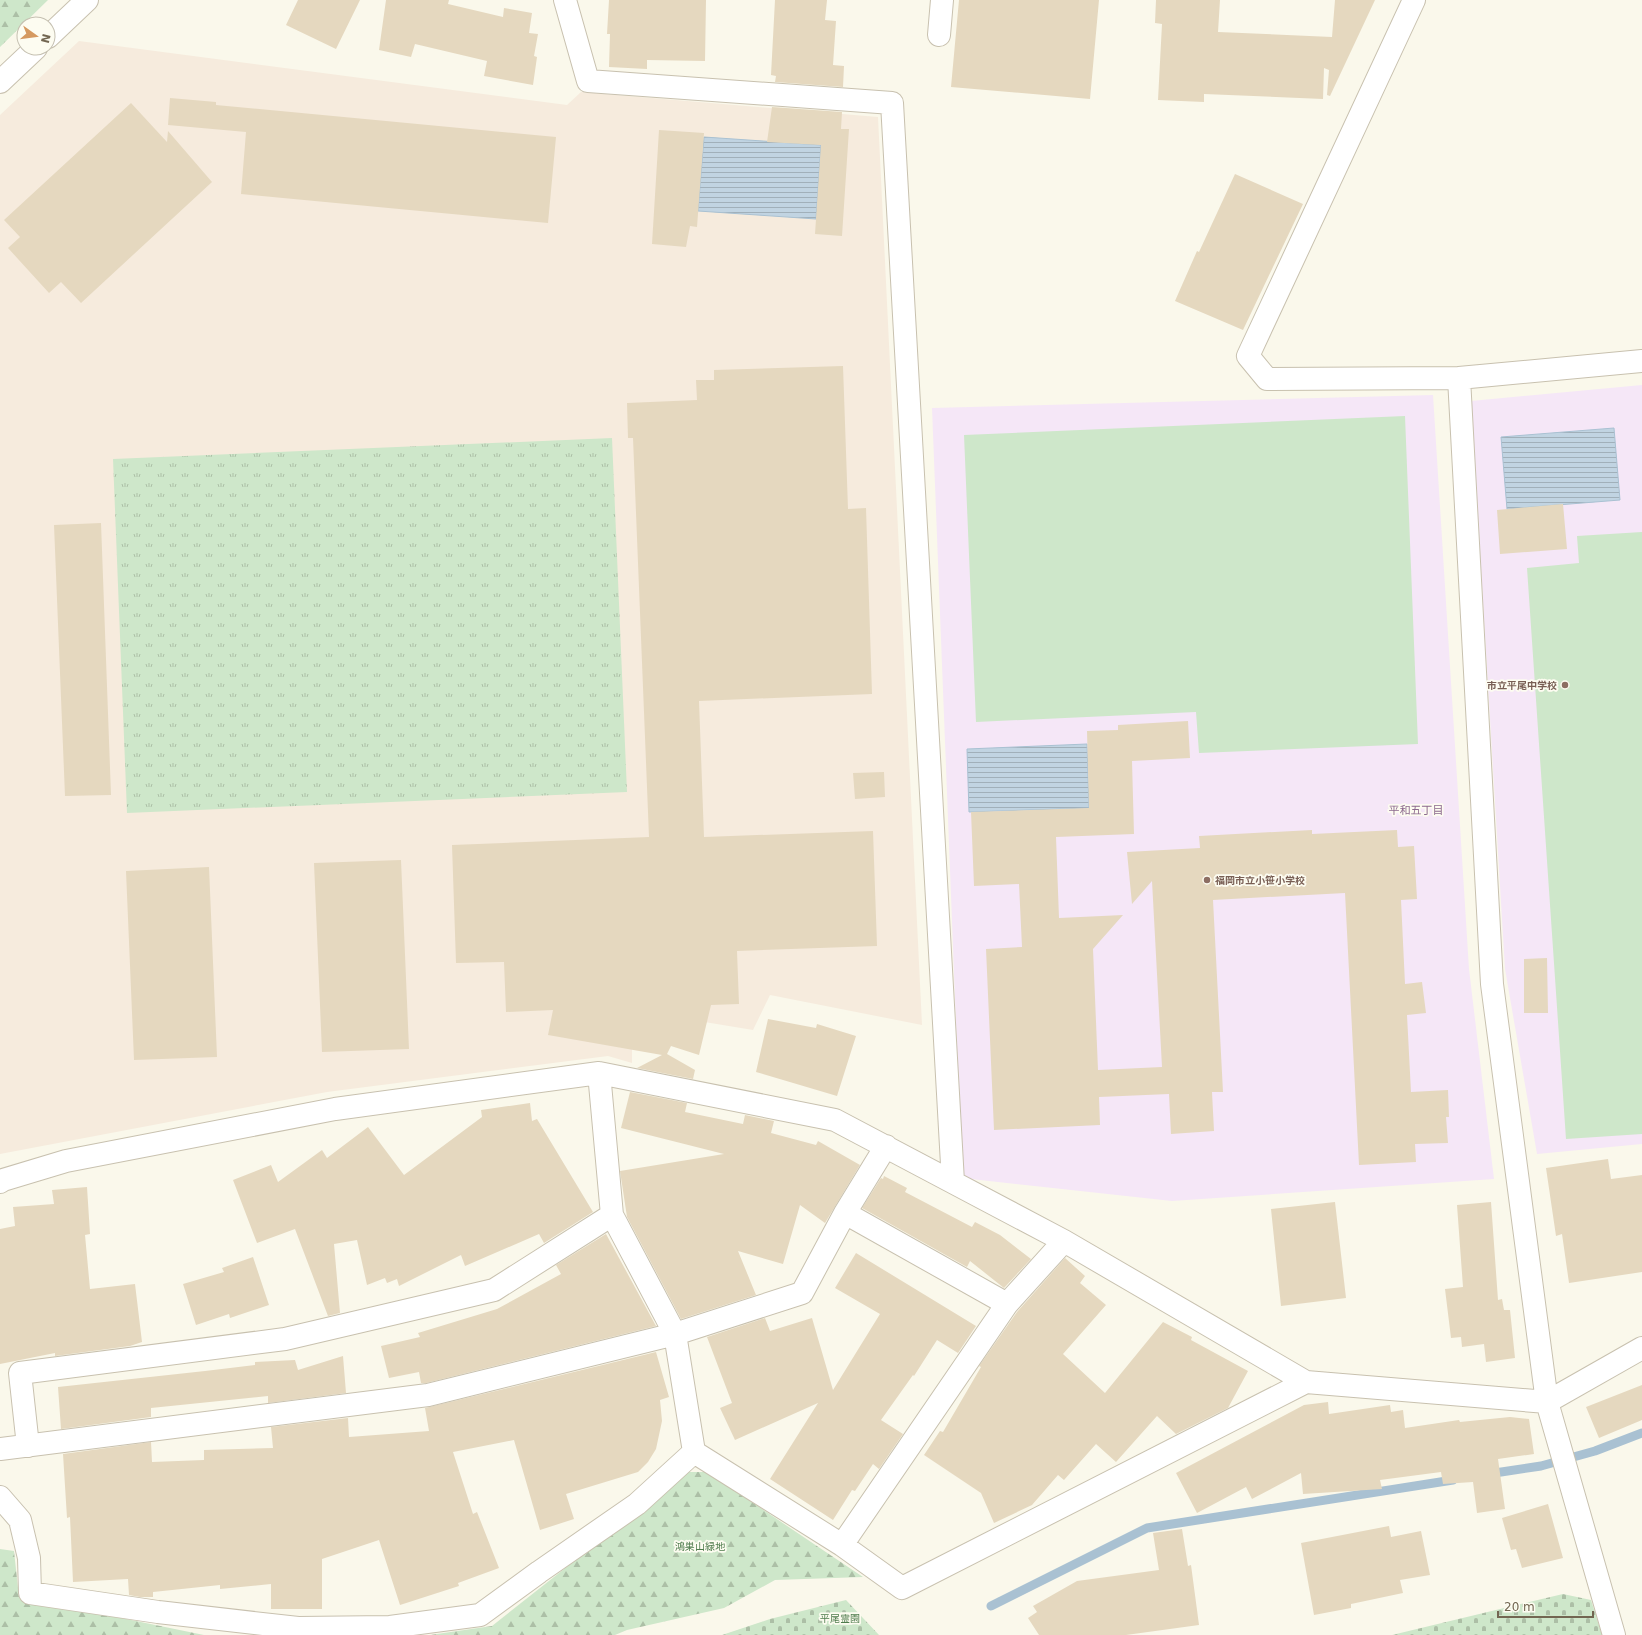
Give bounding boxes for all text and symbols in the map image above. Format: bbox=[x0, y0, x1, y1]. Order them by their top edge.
north arrow bbox=[16, 16, 56, 56]
text: N bbox=[38, 32, 53, 44]
place label: 市立平尾中学校 bbox=[1487, 680, 1557, 691]
marker: 市立平尾中学校 bbox=[1560, 680, 1570, 690]
district label: 平和五丁目 bbox=[1389, 804, 1444, 817]
marker: 福岡市立小笹小学校 bbox=[1202, 875, 1212, 885]
place label: 福岡市立小笹小学校 bbox=[1215, 875, 1305, 886]
park label: 鴻巣山緑地 bbox=[675, 1541, 726, 1552]
scale bar bbox=[1498, 1593, 1593, 1619]
text: 20 m bbox=[1504, 1600, 1535, 1614]
park label: 平尾霊園 bbox=[820, 1613, 860, 1624]

